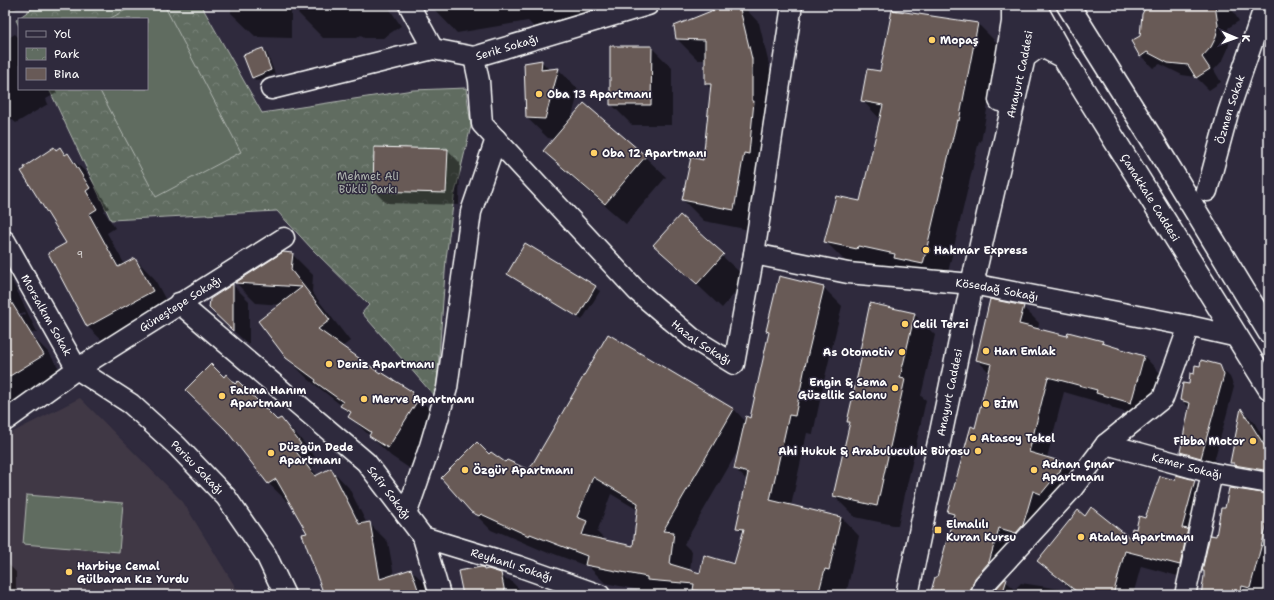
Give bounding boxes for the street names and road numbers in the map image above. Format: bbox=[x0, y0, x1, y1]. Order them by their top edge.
street label: Anayurt Caddesi bbox=[1003, 29, 1036, 119]
street label: Serik Sokağı bbox=[474, 31, 540, 64]
street label: Özmen Sokak bbox=[1213, 73, 1249, 146]
street label: Çanakkale Caddesi bbox=[1117, 151, 1183, 244]
street label: Morsalkım Sokak bbox=[17, 272, 75, 359]
street label: Güneştepe Sokağı bbox=[137, 272, 224, 336]
street label: Kösedağ Sokağı bbox=[955, 276, 1040, 305]
street label: Hazal Sokağı bbox=[668, 317, 734, 369]
street label: Anayurt Caddesi bbox=[933, 347, 966, 438]
street label: Perisu Sokağı bbox=[168, 437, 227, 498]
street label: Kemer Sokağı bbox=[1150, 450, 1223, 483]
street label: Safir Sokağı bbox=[364, 463, 414, 523]
street label: Reyhanlı Sokağı bbox=[469, 545, 555, 586]

